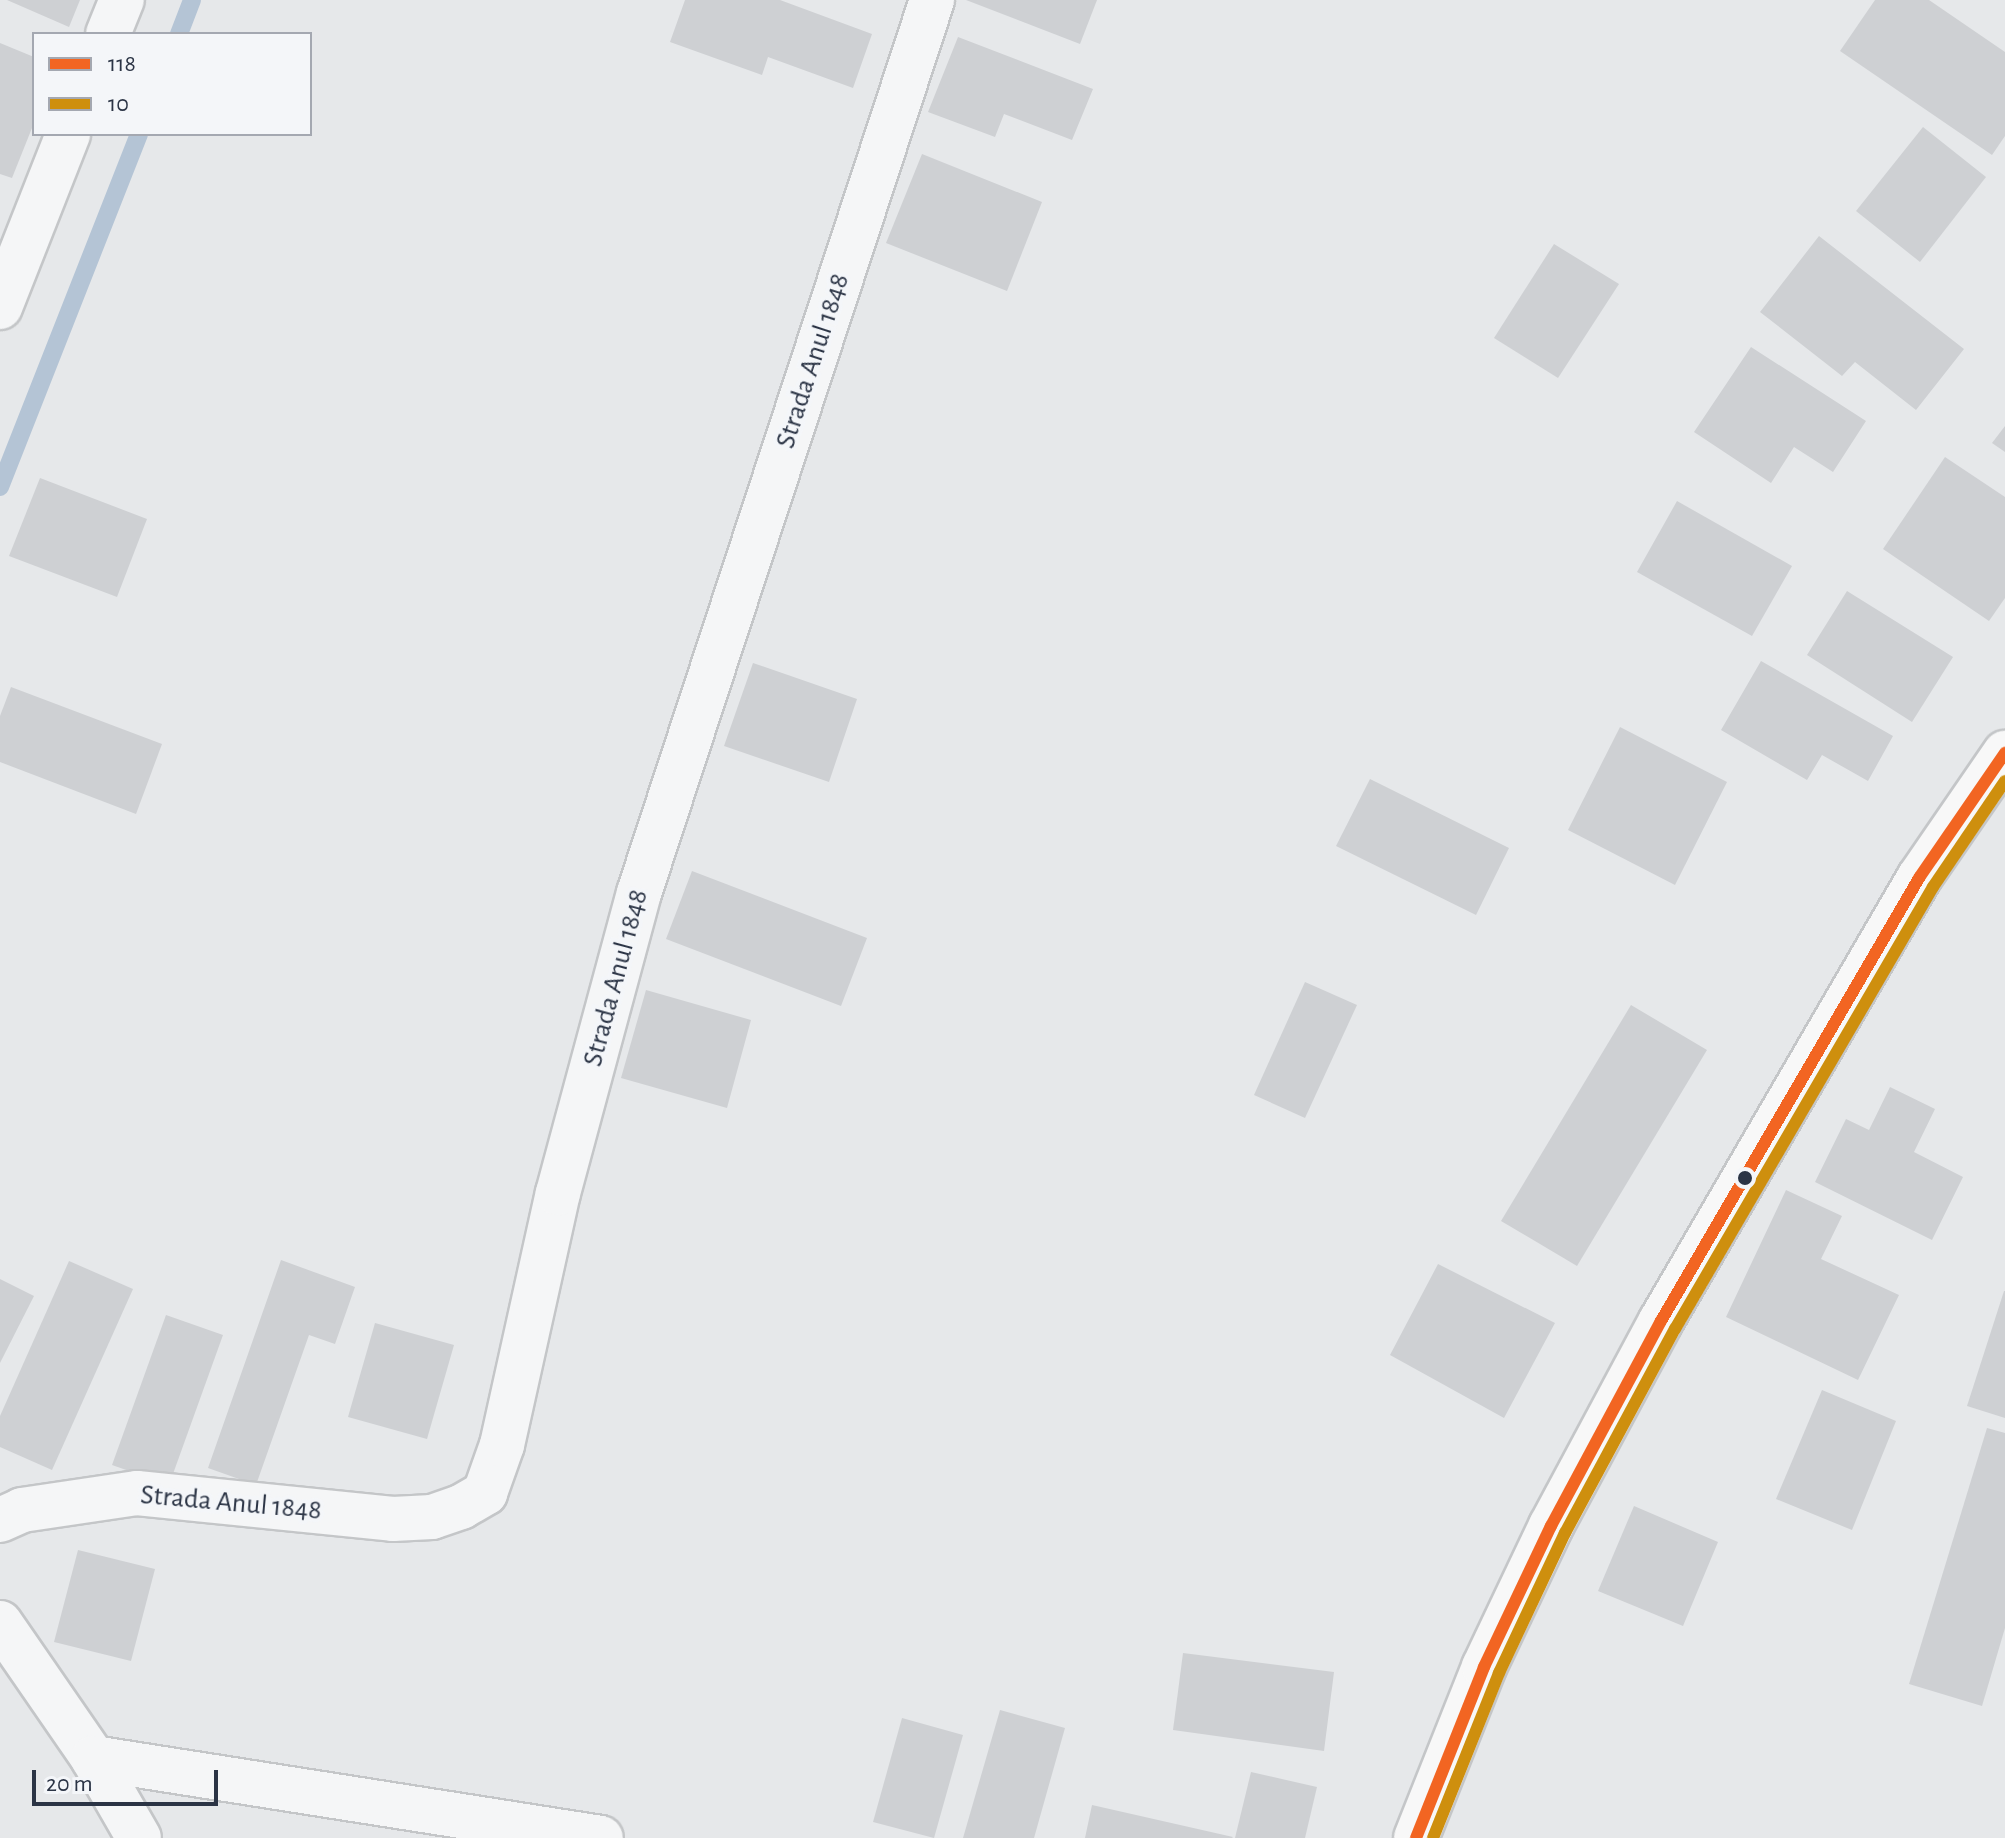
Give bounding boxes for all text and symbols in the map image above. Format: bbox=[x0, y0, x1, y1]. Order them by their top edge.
legend bbox=[32, 32, 312, 136]
text: 118 bbox=[108, 52, 136, 76]
text: 10 bbox=[108, 92, 129, 116]
street label: Strada Anul 1848 bbox=[769, 269, 857, 453]
street label: Strada Anul 1848 bbox=[576, 886, 656, 1070]
unlabelled marker bbox=[1737, 1170, 1753, 1186]
street label: Strada Anul 1848 bbox=[139, 1478, 323, 1528]
scale bar bbox=[36, 1754, 222, 1804]
text: 20 m bbox=[46, 1772, 93, 1796]

